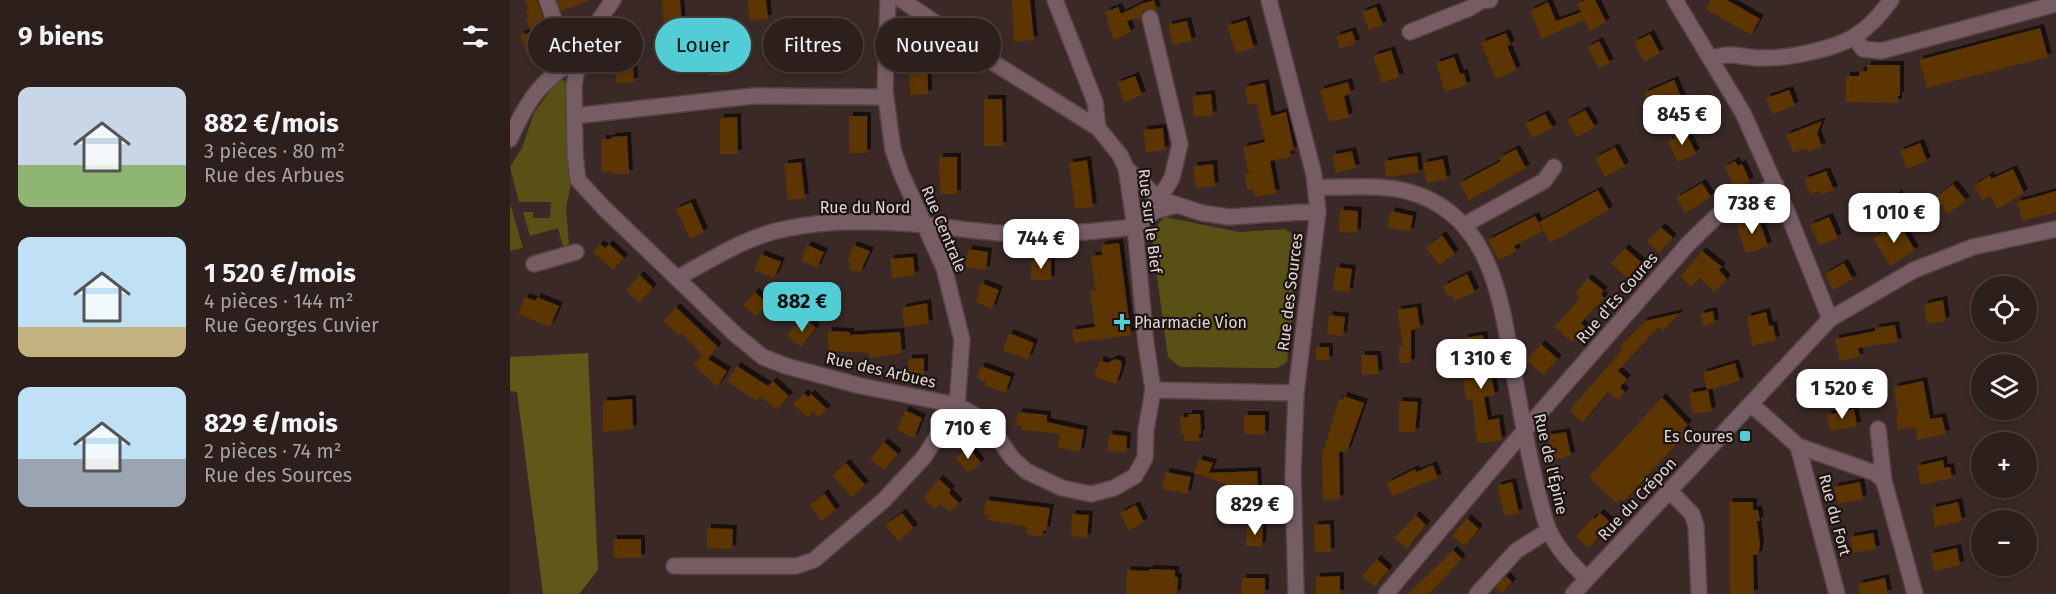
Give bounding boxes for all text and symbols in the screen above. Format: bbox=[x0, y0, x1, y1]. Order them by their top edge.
chip: Acheter bbox=[528, 18, 643, 72]
chip: Louer bbox=[655, 18, 751, 72]
chip: Filtres bbox=[763, 18, 863, 72]
chip: Nouveau bbox=[875, 18, 1001, 72]
icon: filters bbox=[459, 20, 492, 53]
text: 9 biens bbox=[18, 21, 104, 52]
pin: 845 € bbox=[1640, 95, 1724, 146]
text: 845 € bbox=[1657, 102, 1707, 126]
text: 882 €/mois bbox=[204, 108, 339, 139]
icon: home bbox=[66, 111, 138, 183]
text: 3 pièces · 80 m² bbox=[204, 139, 345, 163]
text: Rue des Arbues bbox=[204, 163, 344, 187]
street label: Rue sur le Bief bbox=[1134, 168, 1166, 276]
street label: Rue Centrale bbox=[917, 183, 971, 275]
pin: 738 € bbox=[1710, 184, 1794, 235]
text: 738 € bbox=[1728, 191, 1776, 215]
pin: 1 010 € bbox=[1839, 193, 1949, 244]
street label: Rue du Nord bbox=[820, 198, 910, 217]
text: 1 010 € bbox=[1863, 200, 1925, 224]
pin: 744 € bbox=[999, 219, 1083, 270]
text: 744 € bbox=[1017, 226, 1065, 250]
street label: Rue des Sources bbox=[1273, 232, 1307, 352]
street label: Rue d'Es Coures bbox=[1572, 249, 1662, 347]
text: 1 520 €/mois bbox=[204, 258, 356, 289]
icon: home bbox=[66, 261, 138, 333]
map controls bbox=[1971, 276, 2037, 576]
button: locate bbox=[1971, 276, 2037, 342]
pin: 882 € bbox=[760, 282, 844, 333]
text: 4 pièces · 144 m² bbox=[204, 289, 353, 313]
text: 882 € bbox=[777, 289, 827, 313]
text: Rue Georges Cuvier bbox=[204, 313, 379, 337]
place label: Pharmacie Vion bbox=[1134, 313, 1247, 332]
marker: Pharmacie Vion bbox=[1115, 315, 1129, 329]
pin: 1 310 € bbox=[1426, 339, 1536, 390]
text: 1 310 € bbox=[1450, 346, 1512, 370]
street label: Rue des Arbues bbox=[824, 348, 938, 392]
button: layers bbox=[1971, 354, 2037, 420]
pin: 1 520 € bbox=[1787, 369, 1897, 420]
text: 1 520 € bbox=[1810, 376, 1874, 400]
text: 829 €/mois bbox=[204, 408, 338, 439]
pin: 710 € bbox=[926, 409, 1010, 460]
icon: home bbox=[66, 411, 138, 483]
street label: Rue de l'Épine bbox=[1530, 411, 1573, 516]
text: 710 € bbox=[945, 416, 991, 440]
place label: Es Coures bbox=[1664, 427, 1733, 446]
marker: Es Coures bbox=[1738, 429, 1752, 443]
button: + bbox=[1971, 432, 2037, 498]
text: 2 pièces · 74 m² bbox=[204, 439, 341, 463]
street label: Rue du Crépon bbox=[1594, 454, 1680, 544]
text: Rue des Sources bbox=[204, 463, 352, 487]
street label: Rue du Fort bbox=[1815, 472, 1855, 558]
pin: 829 € bbox=[1213, 485, 1297, 536]
text: 829 € bbox=[1230, 492, 1280, 516]
button: − bbox=[1971, 510, 2037, 576]

